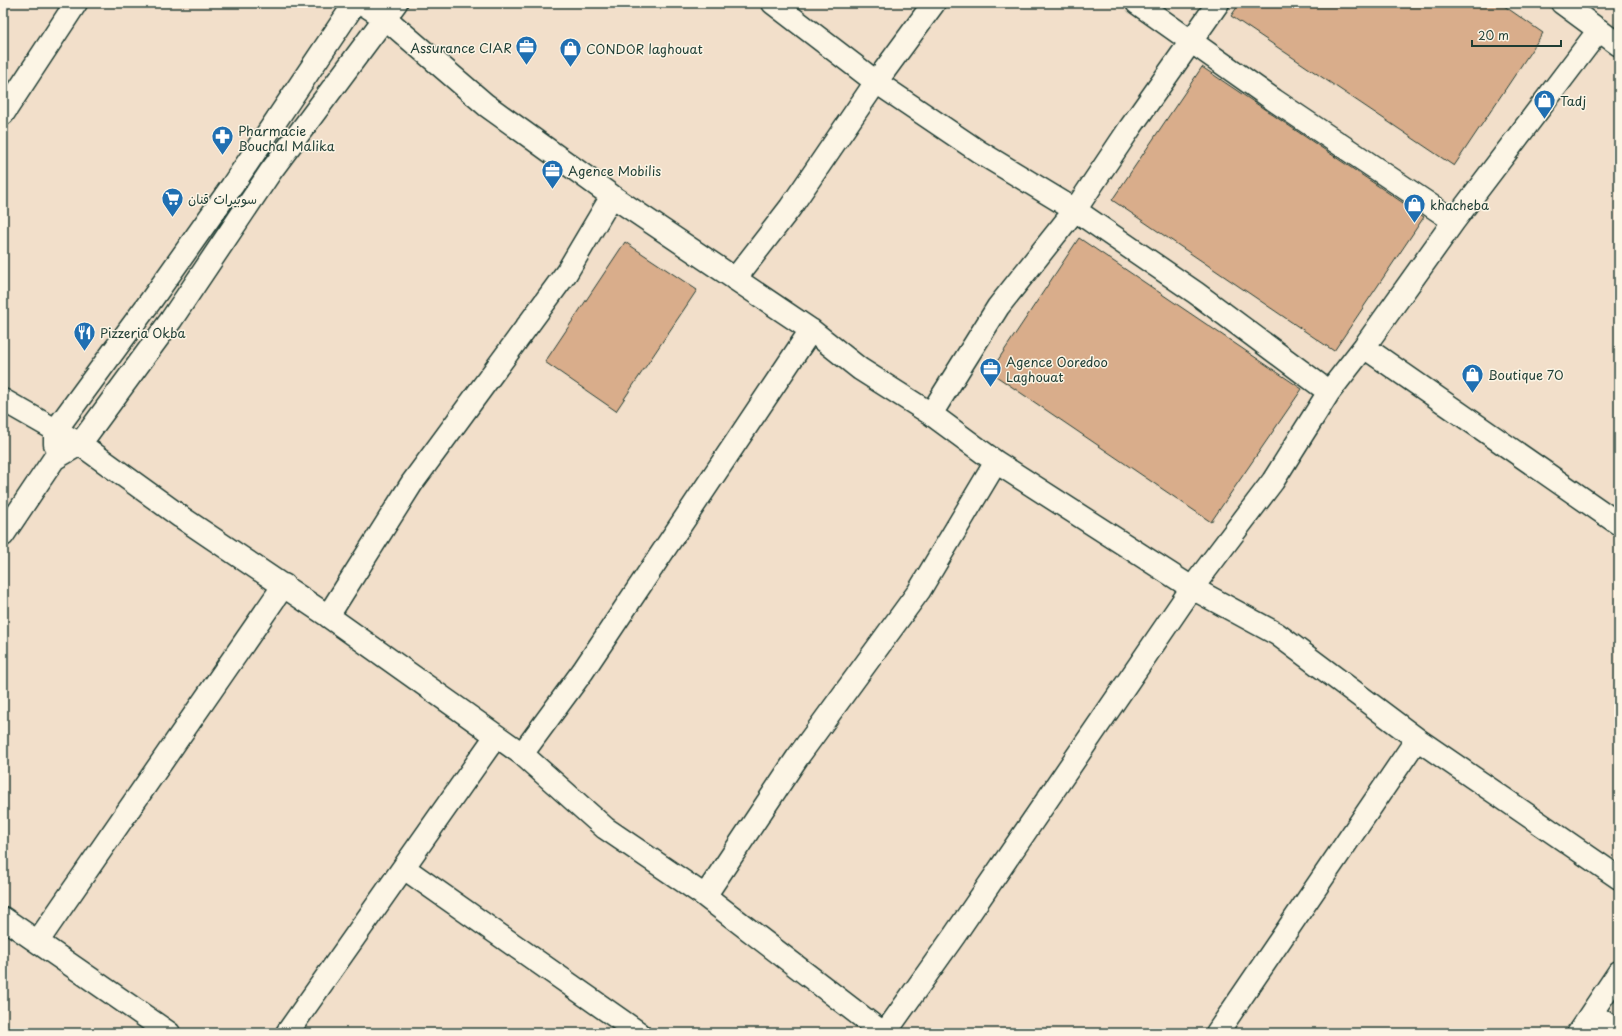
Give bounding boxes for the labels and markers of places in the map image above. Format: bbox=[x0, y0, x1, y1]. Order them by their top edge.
office icon: Assurance CIAR bbox=[514, 34, 540, 67]
shop icon: CONDOR laghouat bbox=[557, 35, 583, 68]
place label: Assurance CIAR bbox=[410, 38, 512, 57]
place label: CONDOR laghouat bbox=[586, 39, 703, 58]
shop icon: Tadj bbox=[1532, 87, 1558, 120]
place label: Tadj bbox=[1560, 91, 1586, 110]
place label: Pharmacie Bouchal Malika bbox=[238, 121, 335, 155]
pharmacy icon: Pharmacie Bouchal Malika bbox=[209, 124, 235, 157]
office icon: Agence Mobilis bbox=[540, 157, 566, 190]
place label: Agence Mobilis bbox=[568, 161, 661, 180]
supermarket icon: سوبيرات قنان bbox=[159, 185, 185, 218]
place label: سوبيرات قنان bbox=[188, 189, 257, 208]
shop icon: khacheba bbox=[1401, 191, 1427, 224]
place label: khacheba bbox=[1430, 195, 1490, 214]
restaurant icon: Pizzeria Okba bbox=[72, 319, 98, 352]
place label: Pizzeria Okba bbox=[100, 323, 187, 342]
place label: Agence Ooredoo Laghouat bbox=[1006, 352, 1108, 386]
office icon: Agence Ooredoo Laghouat bbox=[977, 355, 1003, 388]
shop icon: Boutique 70 bbox=[1459, 361, 1485, 394]
place label: Boutique 70 bbox=[1488, 365, 1564, 384]

